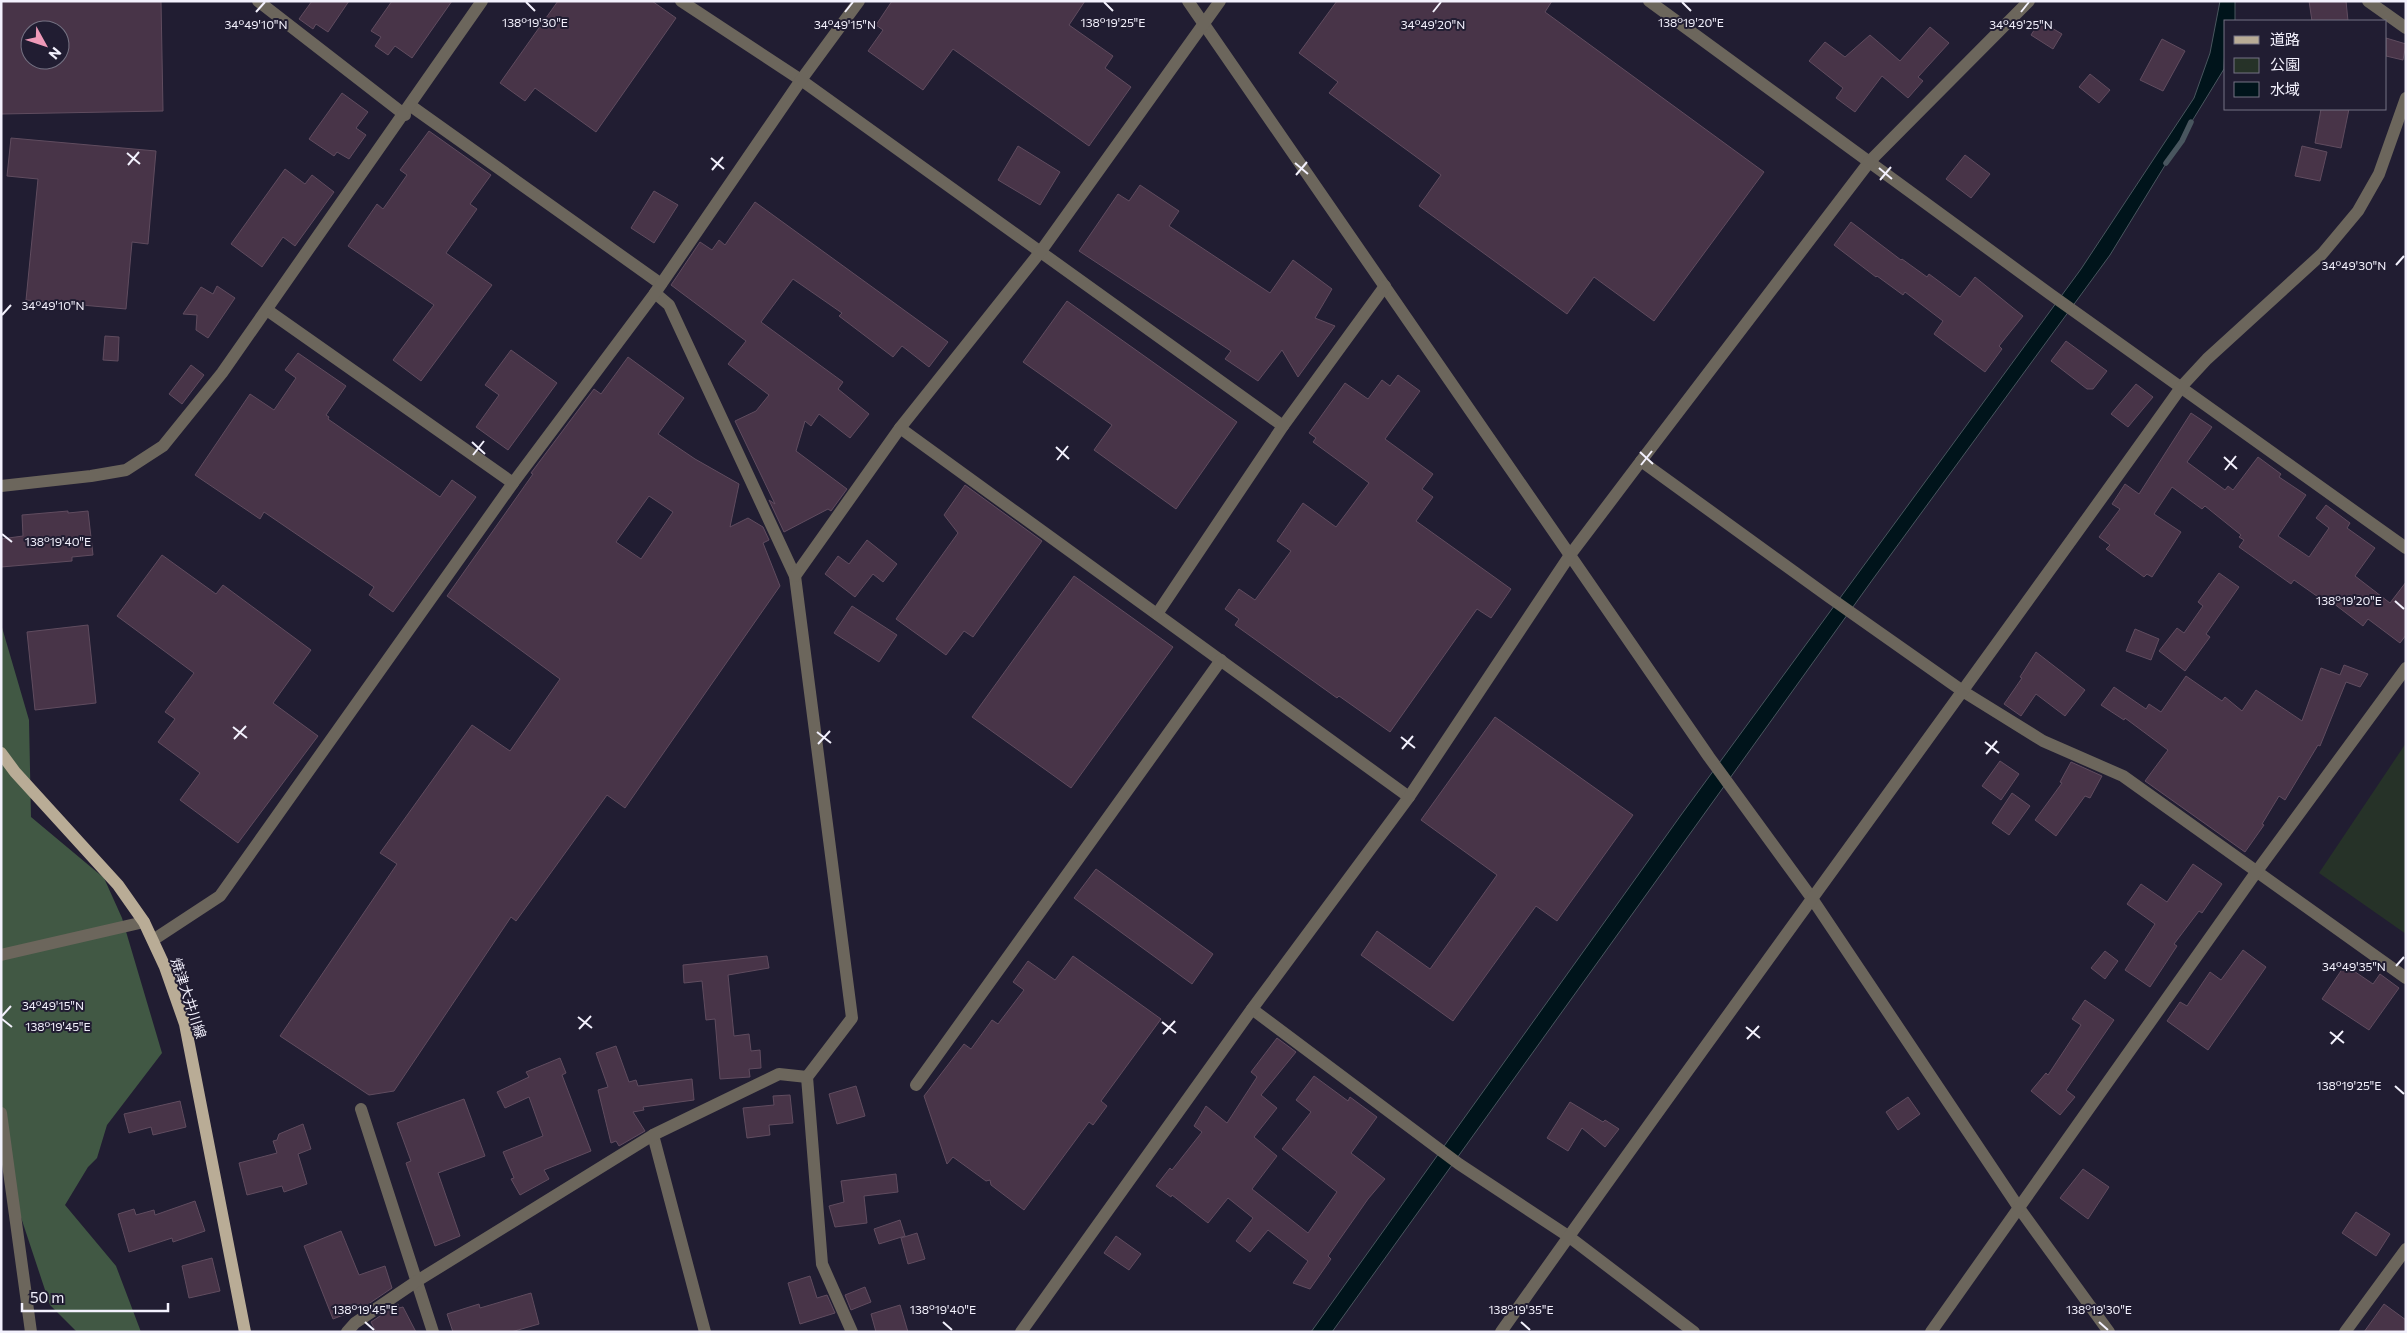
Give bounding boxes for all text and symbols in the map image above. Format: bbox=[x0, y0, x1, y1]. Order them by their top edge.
text: 138°19'30"E bbox=[502, 15, 568, 29]
text: 138°19'25"E bbox=[1081, 15, 1145, 29]
text: 138°19'20"E bbox=[1658, 15, 1724, 29]
text: 34°49'10"N bbox=[224, 17, 288, 31]
text: 34°49'15"N bbox=[814, 17, 876, 31]
text: 34°49'20"N bbox=[1401, 17, 1465, 31]
text: 34°49'25"N bbox=[1989, 17, 2053, 31]
north arrow bbox=[20, 20, 70, 70]
legend bbox=[2224, 20, 2387, 110]
text: 道路 bbox=[2270, 30, 2300, 48]
text: N bbox=[45, 44, 65, 63]
text: 公園 bbox=[2270, 55, 2300, 73]
text: 水域 bbox=[2270, 80, 2300, 98]
text: 34°49'30"N bbox=[2322, 258, 2386, 272]
text: 34°49'10"N bbox=[21, 298, 85, 312]
text: 138°19'40"E bbox=[25, 534, 91, 548]
text: 138°19'20"E bbox=[2316, 593, 2382, 607]
street label: 焼津大井川線 bbox=[168, 955, 210, 1041]
text: 34°49'35"N bbox=[2322, 959, 2386, 973]
text: 34°49'15"N bbox=[22, 998, 84, 1012]
text: 138°19'45"E bbox=[25, 1019, 91, 1033]
text: 138°19'25"E bbox=[2317, 1078, 2381, 1092]
scale bar bbox=[22, 1280, 169, 1312]
text: 50 m bbox=[30, 1288, 64, 1306]
text: 138°19'45"E bbox=[332, 1302, 398, 1316]
text: 138°19'40"E bbox=[910, 1302, 976, 1316]
text: 138°19'35"E bbox=[1488, 1302, 1554, 1316]
text: 138°19'30"E bbox=[2066, 1302, 2132, 1316]

